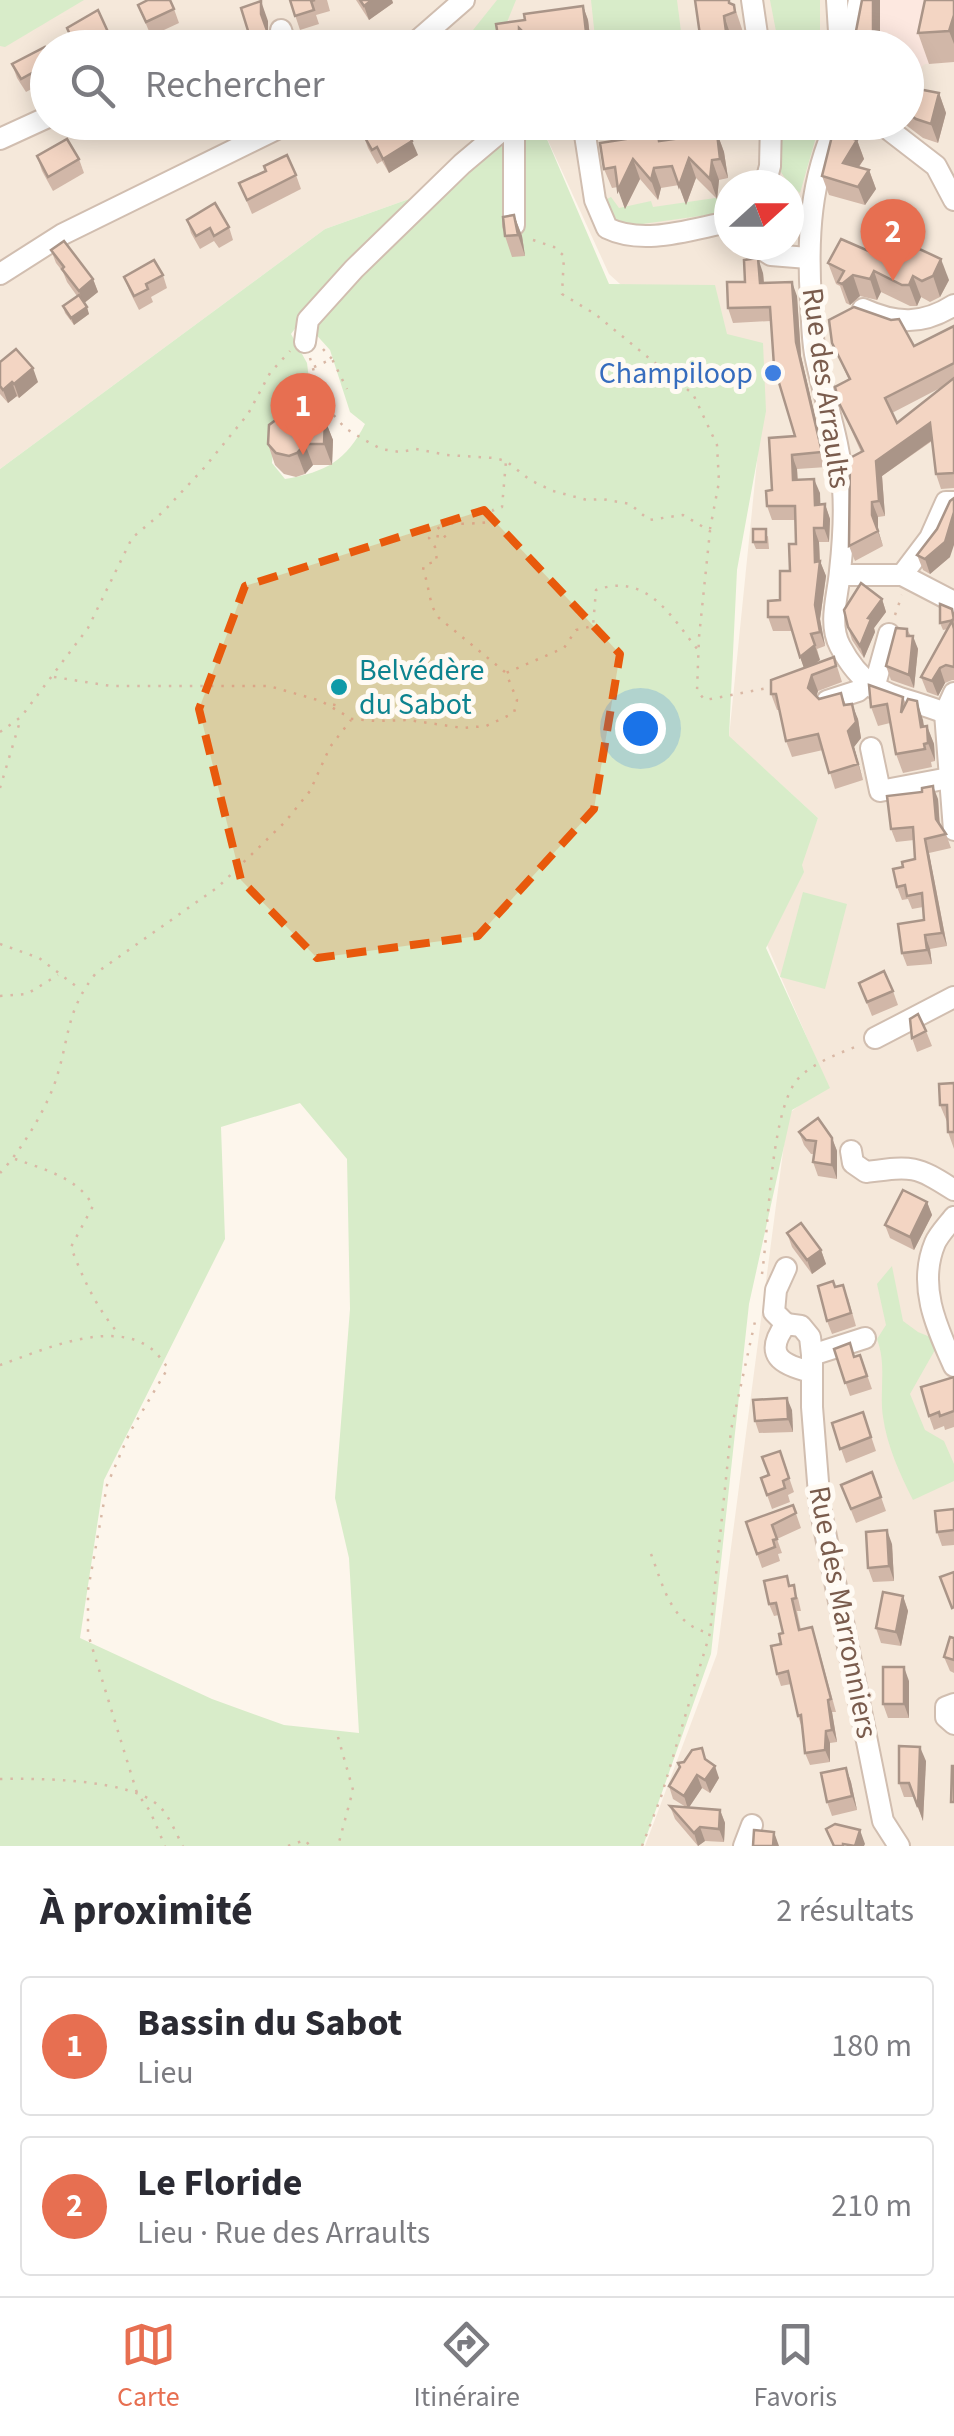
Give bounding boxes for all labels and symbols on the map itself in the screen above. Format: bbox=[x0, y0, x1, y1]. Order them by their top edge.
north arrow bbox=[714, 170, 804, 260]
pin: 2 bbox=[860, 198, 926, 281]
street label: Rue des Arraults bbox=[791, 285, 861, 491]
place label: Champiloop bbox=[599, 352, 753, 395]
marker: Champiloop bbox=[762, 362, 784, 384]
pin: 1 bbox=[270, 372, 336, 455]
place label: Belvédère du Sabot bbox=[359, 649, 484, 726]
marker: Belvédère du Sabot bbox=[328, 676, 350, 698]
your location bbox=[615, 703, 666, 754]
street label: Rue des Marronniers bbox=[797, 1482, 889, 1742]

